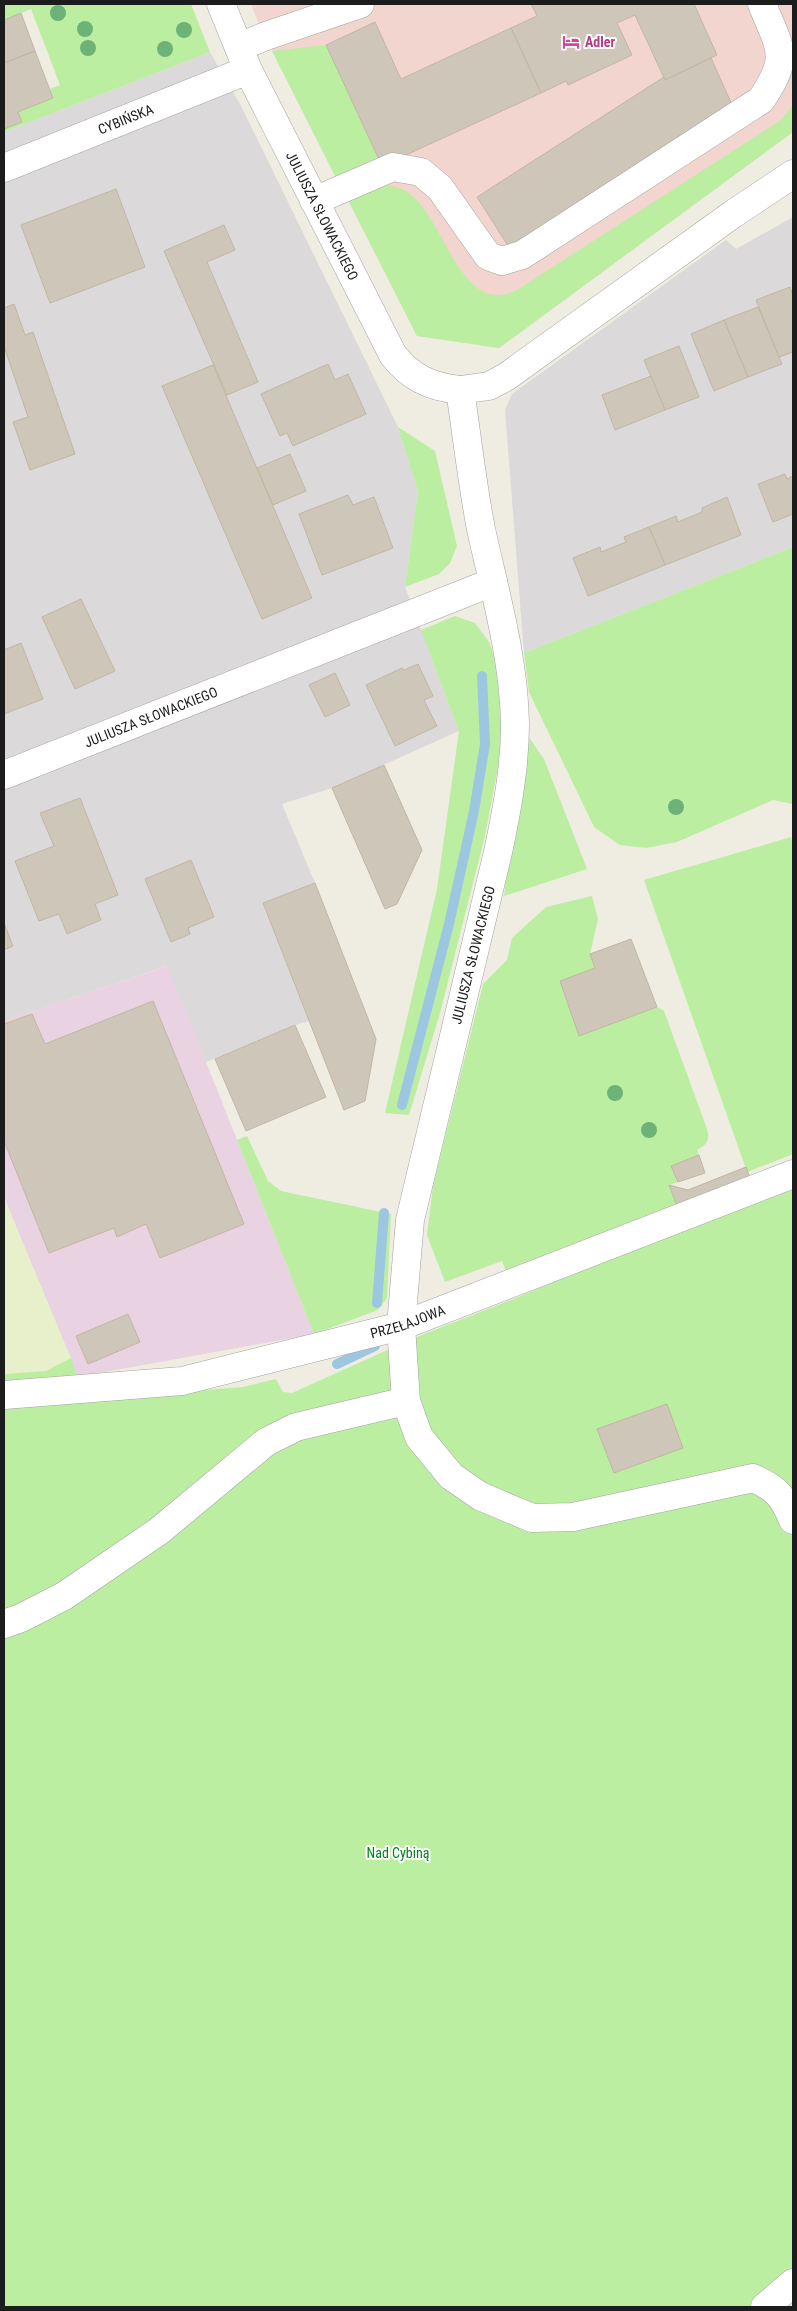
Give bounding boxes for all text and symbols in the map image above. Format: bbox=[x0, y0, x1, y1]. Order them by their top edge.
hotel icon: Adler bbox=[561, 32, 581, 52]
place label: Adler bbox=[585, 34, 616, 50]
street label: CYBIŃSKA bbox=[96, 101, 156, 137]
street label: JULIUSZA SŁOWACKIEGO bbox=[283, 149, 362, 283]
street label: JULIUSZA SŁOWACKIEGO bbox=[82, 683, 220, 751]
street label: JULIUSZA SŁOWACKIEGO bbox=[448, 884, 498, 1026]
street label: PRZEŁAJOWA bbox=[369, 1302, 447, 1341]
park label: Nad Cybiną bbox=[367, 1845, 429, 1861]

